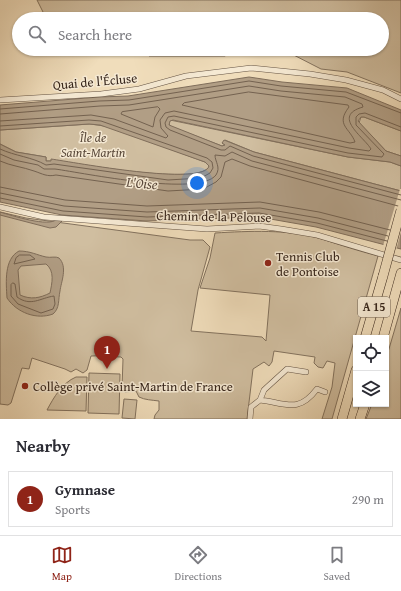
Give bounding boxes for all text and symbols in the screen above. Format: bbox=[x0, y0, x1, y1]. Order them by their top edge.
search box bbox=[12, 12, 389, 56]
icon: search bbox=[26, 23, 48, 45]
text: Search here bbox=[58, 24, 132, 45]
street label: Quai de l'Écluse bbox=[52, 68, 138, 95]
park label: Île de Saint-Martin bbox=[61, 128, 126, 162]
water label: L'Oise bbox=[124, 172, 159, 194]
your location bbox=[187, 173, 207, 193]
street label: Chemin de la Pelouse bbox=[156, 206, 272, 227]
place label: Tennis Club de Pontoise bbox=[276, 247, 340, 281]
marker: Tennis Club de Pontoise bbox=[263, 258, 273, 268]
road number: A 15 bbox=[358, 297, 390, 317]
map controls bbox=[353, 335, 389, 407]
button: locate bbox=[353, 335, 389, 371]
pin: 1 bbox=[94, 336, 120, 369]
button: layers bbox=[353, 371, 389, 407]
place label: Collège privé Saint-Martin de France bbox=[33, 377, 233, 396]
marker: Collège privé Saint-Martin de France bbox=[20, 381, 30, 391]
text: Nearby bbox=[16, 433, 70, 458]
text: Gymnase bbox=[55, 479, 115, 500]
text: 1 bbox=[27, 490, 33, 509]
text: 290 m bbox=[352, 490, 384, 509]
text: Sports bbox=[55, 500, 90, 519]
tab: Map bbox=[51, 544, 73, 584]
tab: Directions bbox=[175, 544, 222, 584]
tab: Saved bbox=[323, 544, 350, 584]

